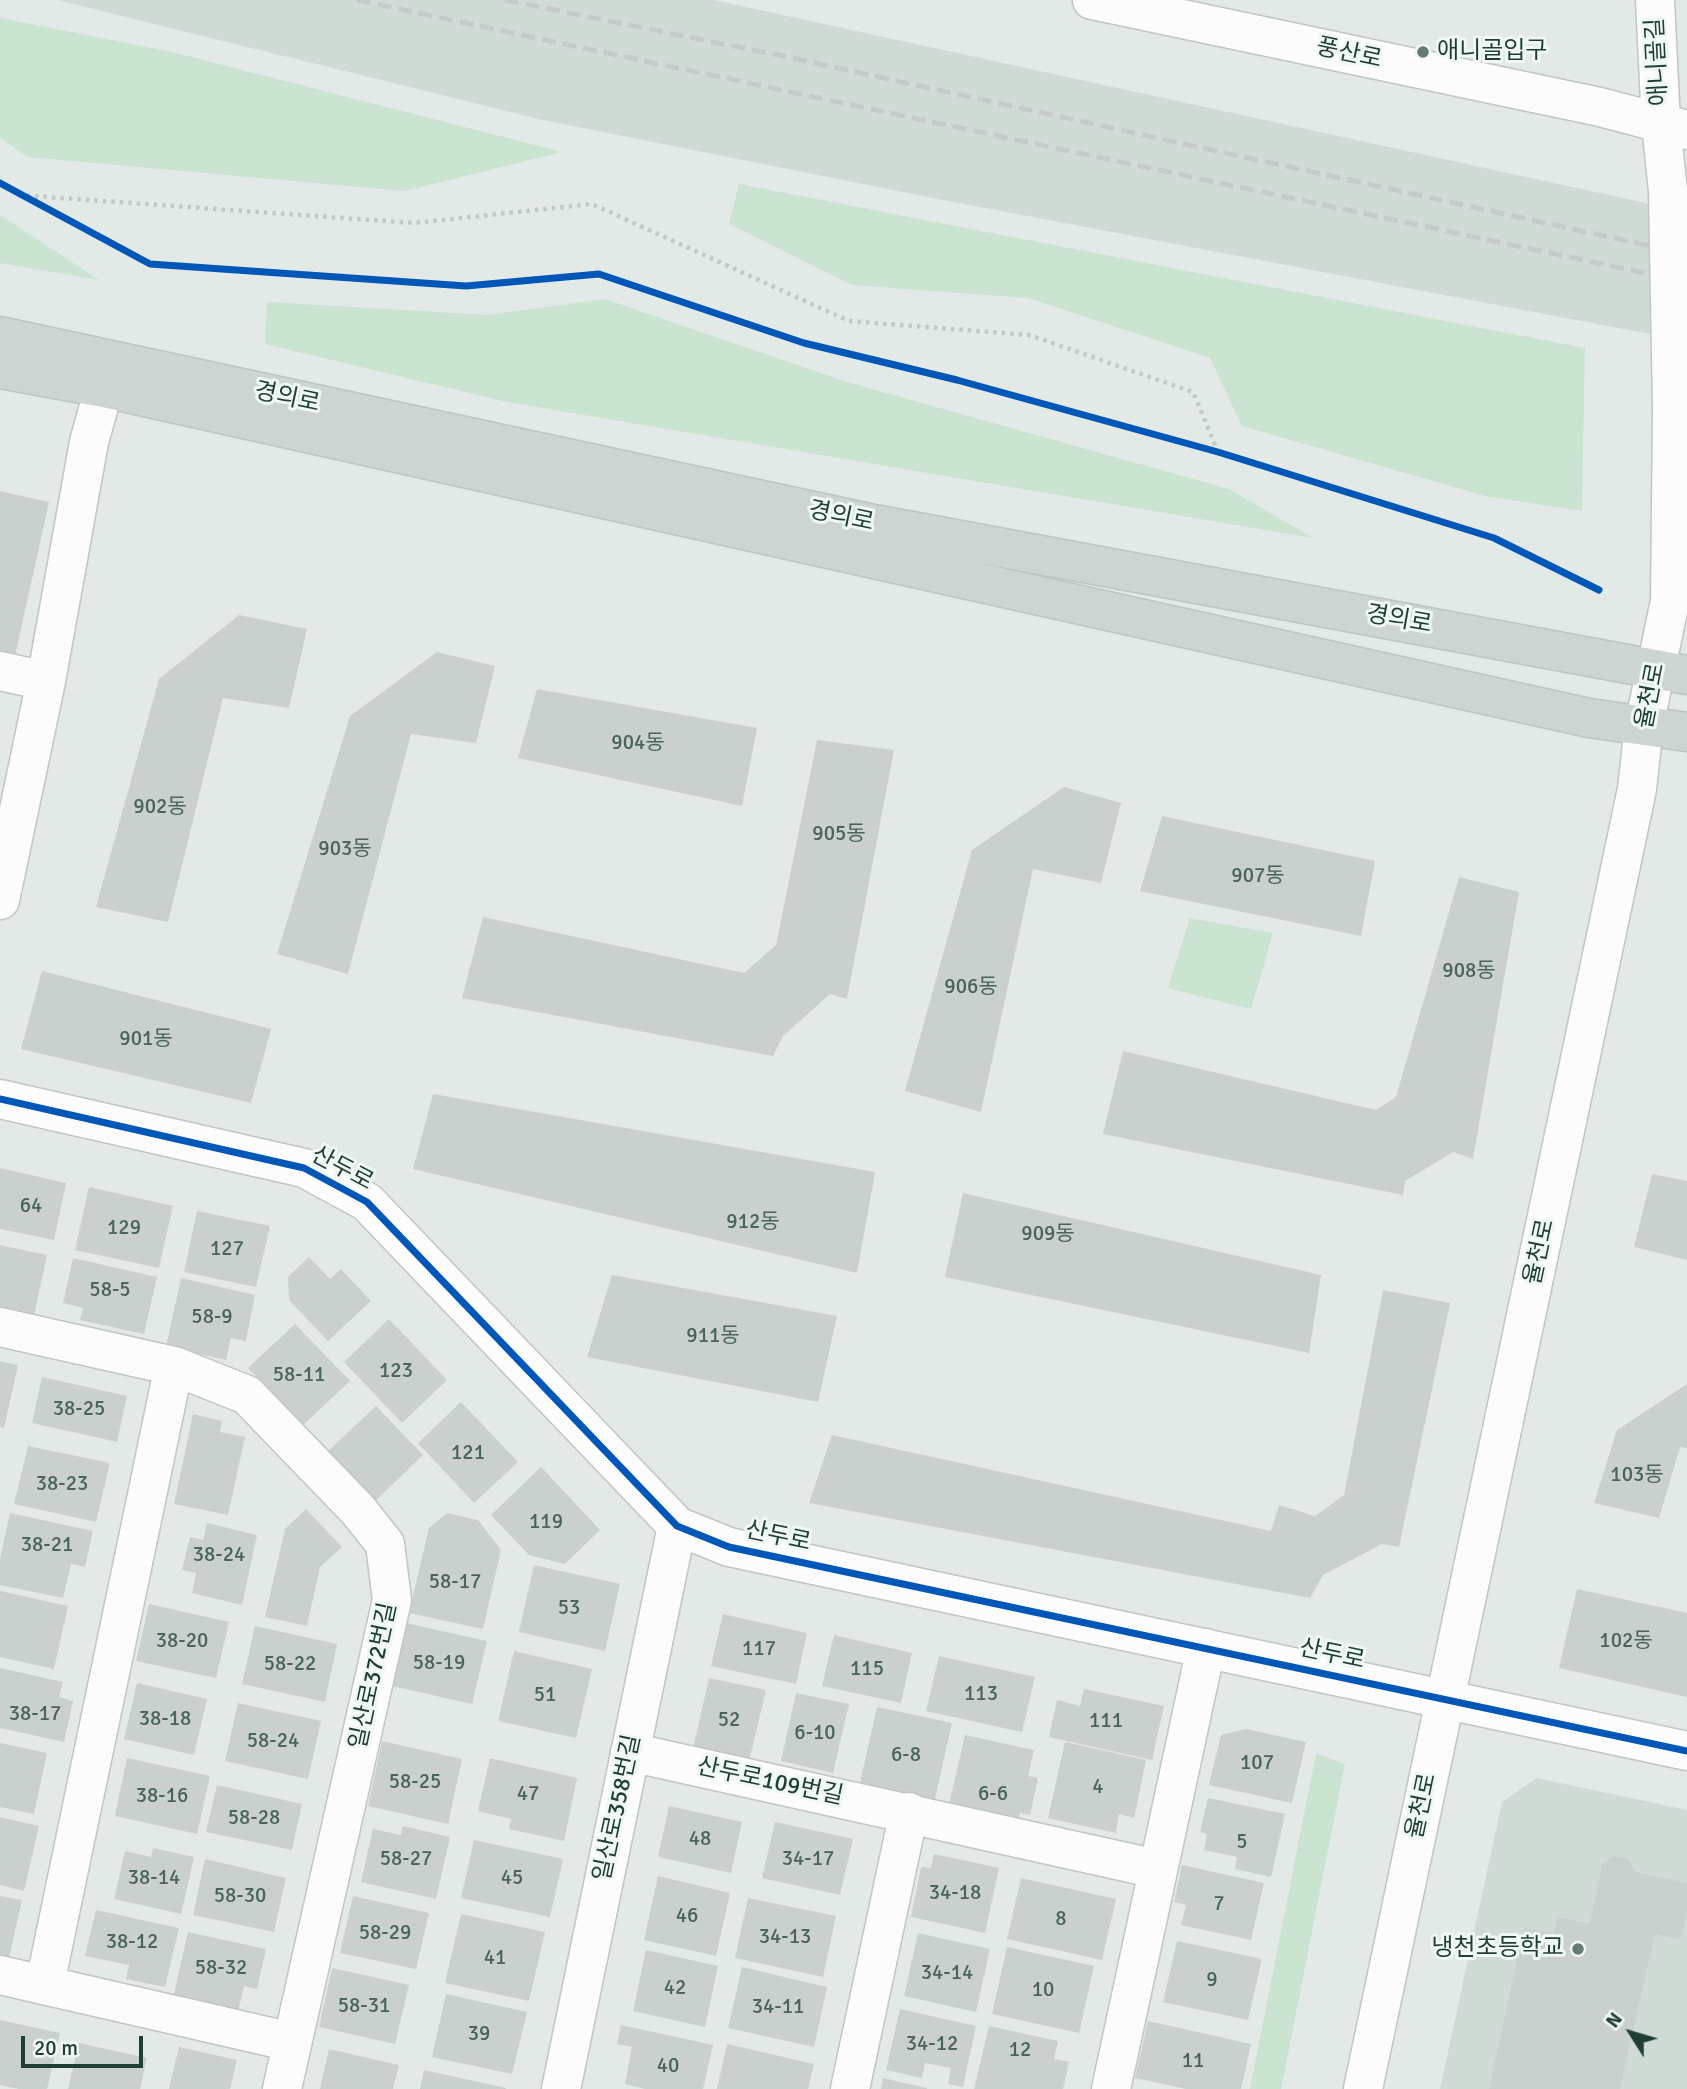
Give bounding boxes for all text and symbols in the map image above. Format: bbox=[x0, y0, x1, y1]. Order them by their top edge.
street label: 애니골길 bbox=[1641, 17, 1675, 107]
street label: 풍산로 bbox=[1314, 33, 1384, 75]
place label: 애니골입구 bbox=[1437, 38, 1547, 66]
marker: 애니골입구 bbox=[1415, 44, 1431, 60]
street label: 경의로 bbox=[252, 377, 322, 419]
street label: 경의로 bbox=[806, 496, 876, 538]
street label: 경의로 bbox=[1364, 600, 1434, 640]
street label: 율천로 bbox=[1631, 661, 1671, 731]
house number: 904동 bbox=[611, 730, 665, 756]
house number: 902동 bbox=[133, 794, 187, 820]
house number: 905동 bbox=[812, 821, 866, 847]
house number: 903동 bbox=[318, 836, 372, 862]
house number: 907동 bbox=[1231, 863, 1285, 889]
house number: 908동 bbox=[1442, 958, 1496, 984]
house number: 906동 bbox=[944, 974, 998, 1000]
house number: 901동 bbox=[119, 1026, 173, 1052]
street label: 산두로 bbox=[306, 1141, 378, 1197]
house number: 64 bbox=[20, 1193, 42, 1219]
house number: 912동 bbox=[726, 1209, 780, 1235]
house number: 129 bbox=[107, 1215, 141, 1241]
street label: 율천로 bbox=[1519, 1217, 1561, 1287]
house number: 909동 bbox=[1021, 1221, 1075, 1247]
house number: 127 bbox=[210, 1236, 244, 1262]
house number: 58-5 bbox=[89, 1277, 131, 1303]
house number: 58-9 bbox=[191, 1304, 233, 1330]
house number: 911동 bbox=[686, 1323, 740, 1349]
house number: 123 bbox=[379, 1358, 413, 1384]
house number: 58-11 bbox=[273, 1362, 325, 1388]
house number: 38-25 bbox=[53, 1396, 105, 1422]
house number: 121 bbox=[451, 1440, 485, 1466]
house number: 103동 bbox=[1610, 1462, 1664, 1488]
house number: 38-23 bbox=[36, 1471, 88, 1497]
house number: 119 bbox=[529, 1509, 563, 1535]
street label: 산두로 bbox=[743, 1516, 813, 1558]
house number: 38-21 bbox=[21, 1532, 73, 1558]
house number: 38-24 bbox=[193, 1542, 245, 1568]
house number: 58-17 bbox=[429, 1569, 481, 1595]
house number: 53 bbox=[558, 1595, 580, 1621]
street label: 일산로372번길 bbox=[344, 1600, 404, 1752]
house number: 38-20 bbox=[156, 1628, 208, 1654]
house number: 102동 bbox=[1599, 1628, 1653, 1654]
street label: 산두로 bbox=[1297, 1634, 1367, 1676]
house number: 117 bbox=[742, 1636, 776, 1662]
house number: 58-19 bbox=[413, 1650, 465, 1676]
house number: 58-22 bbox=[264, 1651, 316, 1677]
house number: 115 bbox=[850, 1656, 884, 1682]
house number: 113 bbox=[964, 1681, 998, 1707]
house number: 51 bbox=[534, 1682, 556, 1708]
house number: 38-17 bbox=[9, 1701, 61, 1727]
house number: 38-18 bbox=[139, 1706, 191, 1732]
house number: 52 bbox=[718, 1707, 740, 1733]
house number: 111 bbox=[1089, 1708, 1123, 1734]
house number: 6-10 bbox=[794, 1720, 836, 1746]
house number: 58-24 bbox=[247, 1728, 299, 1754]
street label: 일산로358번길 bbox=[588, 1732, 648, 1884]
house number: 6-8 bbox=[891, 1742, 921, 1768]
house number: 107 bbox=[1240, 1750, 1274, 1776]
street label: 산두로109번길 bbox=[694, 1752, 846, 1812]
house number: 58-25 bbox=[389, 1769, 441, 1795]
street label: 율천로 bbox=[1401, 1771, 1443, 1841]
house number: 4 bbox=[1092, 1774, 1104, 1800]
house number: 47 bbox=[517, 1781, 539, 1807]
house number: 6-6 bbox=[978, 1781, 1008, 1807]
house number: 38-16 bbox=[136, 1783, 188, 1809]
house number: 58-28 bbox=[228, 1805, 280, 1831]
house number: 48 bbox=[689, 1826, 711, 1852]
house number: 5 bbox=[1236, 1829, 1248, 1855]
house number: 58-27 bbox=[380, 1846, 432, 1872]
house number: 34-17 bbox=[782, 1846, 834, 1872]
house number: 38-14 bbox=[128, 1865, 180, 1891]
house number: 45 bbox=[501, 1865, 523, 1891]
house number: 34-18 bbox=[929, 1880, 981, 1906]
house number: 58-30 bbox=[214, 1883, 266, 1909]
house number: 7 bbox=[1213, 1891, 1225, 1917]
house number: 46 bbox=[676, 1903, 698, 1929]
house number: 8 bbox=[1055, 1906, 1067, 1932]
house number: 58-29 bbox=[359, 1920, 411, 1946]
house number: 34-13 bbox=[759, 1924, 811, 1950]
house number: 38-12 bbox=[106, 1929, 158, 1955]
place label: 냉천초등학교 bbox=[1432, 1935, 1564, 1963]
marker: 냉천초등학교 bbox=[1570, 1941, 1586, 1957]
house number: 41 bbox=[484, 1945, 506, 1971]
house number: 58-32 bbox=[195, 1955, 247, 1981]
house number: 34-14 bbox=[921, 1960, 973, 1986]
house number: 9 bbox=[1206, 1967, 1218, 1993]
house number: 42 bbox=[664, 1975, 686, 2001]
house number: 10 bbox=[1032, 1977, 1054, 2003]
house number: 58-31 bbox=[338, 1993, 390, 2019]
house number: 34-11 bbox=[752, 1994, 804, 2020]
north arrow bbox=[1596, 1998, 1666, 2068]
text: N bbox=[1601, 2008, 1628, 2033]
house number: 39 bbox=[468, 2021, 490, 2047]
scale bar bbox=[24, 2022, 147, 2066]
house number: 34-12 bbox=[906, 2031, 958, 2057]
text: 20 m bbox=[34, 2035, 78, 2061]
house number: 12 bbox=[1009, 2037, 1031, 2063]
house number: 11 bbox=[1182, 2048, 1204, 2074]
house number: 40 bbox=[657, 2053, 679, 2079]

